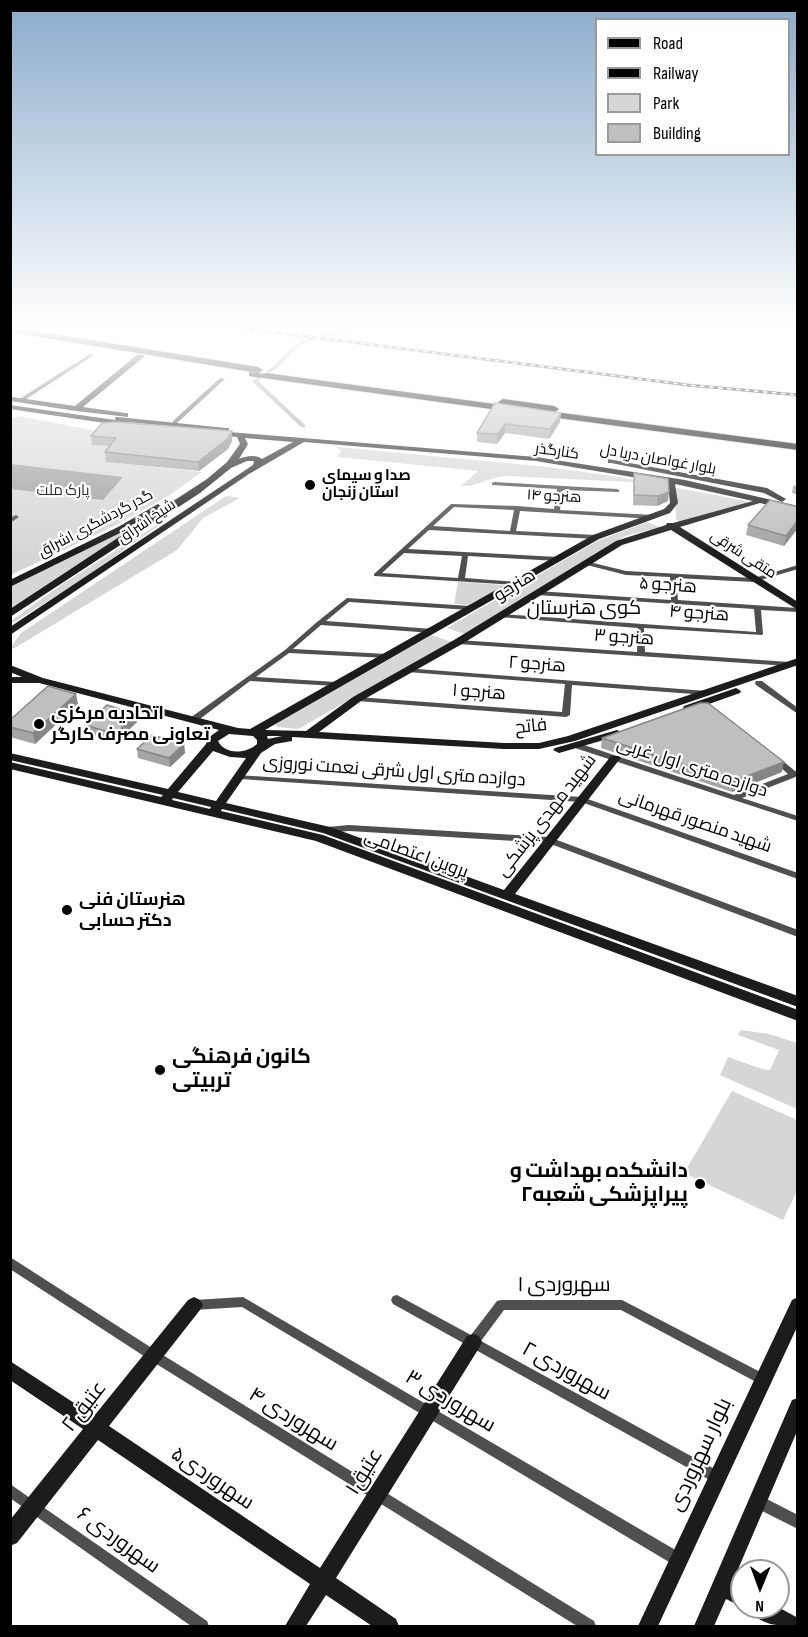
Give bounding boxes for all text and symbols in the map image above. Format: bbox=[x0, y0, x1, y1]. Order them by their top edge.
legend bbox=[595, 18, 790, 156]
text: Road bbox=[653, 33, 683, 54]
text: Railway bbox=[653, 63, 698, 84]
text: Park bbox=[653, 93, 679, 114]
text: Building bbox=[653, 123, 701, 144]
street label: کنارگذر bbox=[534, 440, 580, 464]
street label: بلوار غواصان دریا دل bbox=[599, 441, 717, 479]
place label: صدا و سیمای استان زنجان bbox=[322, 467, 411, 502]
marker: صدا و سیمای استان زنجان bbox=[303, 478, 317, 492]
park label: پارک ملت bbox=[36, 482, 90, 500]
street label: گدر گردشگری اشراق bbox=[36, 486, 156, 562]
street label: هنرجو ۱۴ bbox=[526, 487, 582, 507]
street label: شیخ اشراق bbox=[114, 496, 180, 548]
street label: متقی شرقی bbox=[707, 527, 779, 583]
street label: هنرجو bbox=[490, 565, 540, 607]
street label: هنرجو ۵ bbox=[638, 573, 698, 599]
district label: کوی هنرستان bbox=[527, 597, 641, 621]
street label: هنرجو ۴ bbox=[668, 601, 730, 627]
street label: هنرجو ۳ bbox=[593, 625, 655, 651]
street label: هنرجو ۲ bbox=[507, 652, 567, 678]
street label: هنرجو ۱ bbox=[451, 680, 507, 706]
place label: اتحادیه مرکزی تعاونی مصرف کارگر bbox=[51, 703, 210, 746]
street label: فاتح bbox=[514, 715, 548, 739]
marker: اتحادیه مرکزی تعاونی مصرف کارگر bbox=[32, 717, 46, 731]
street label: دوازده متری اول غربی bbox=[614, 733, 770, 803]
street label: شهید مهدی پزشکی bbox=[492, 750, 602, 882]
street label: دوازده متری اول شرقی نعمت نوروزی bbox=[262, 752, 526, 792]
street label: شهید منصور قهرمانی bbox=[616, 786, 774, 858]
street label: پروین اعتصامی bbox=[361, 826, 471, 884]
place label: هنرستان فنی دکتر حسابی bbox=[79, 889, 186, 932]
marker: هنرستان فنی دکتر حسابی bbox=[60, 903, 74, 917]
place label: کانون فرهنگی تربیتی bbox=[172, 1045, 311, 1095]
marker: کانون فرهنگی تربیتی bbox=[153, 1063, 167, 1077]
place label: دانشکده بهداشت و پیراپزشکى شعبه۲ bbox=[510, 1159, 688, 1209]
marker: دانشکده بهداشت و پیراپزشکى شعبه۲ bbox=[693, 1177, 707, 1191]
street label: سهروردی ۱ bbox=[517, 1273, 611, 1299]
street label: سهروردی ۲ bbox=[517, 1337, 615, 1407]
street label: سهروردی ۳ bbox=[400, 1365, 500, 1439]
street label: عتیق ۲ bbox=[57, 1376, 113, 1438]
street label: سهروردی ۴ bbox=[244, 1383, 342, 1457]
street label: بلوار سهروردی bbox=[664, 1394, 738, 1516]
street label: سهروردی۵ bbox=[166, 1442, 258, 1516]
street label: عتیق۱ bbox=[341, 1444, 389, 1500]
street label: سهروردی ۶ bbox=[71, 1502, 165, 1580]
north arrow bbox=[730, 1559, 790, 1619]
text: N bbox=[755, 1596, 764, 1615]

